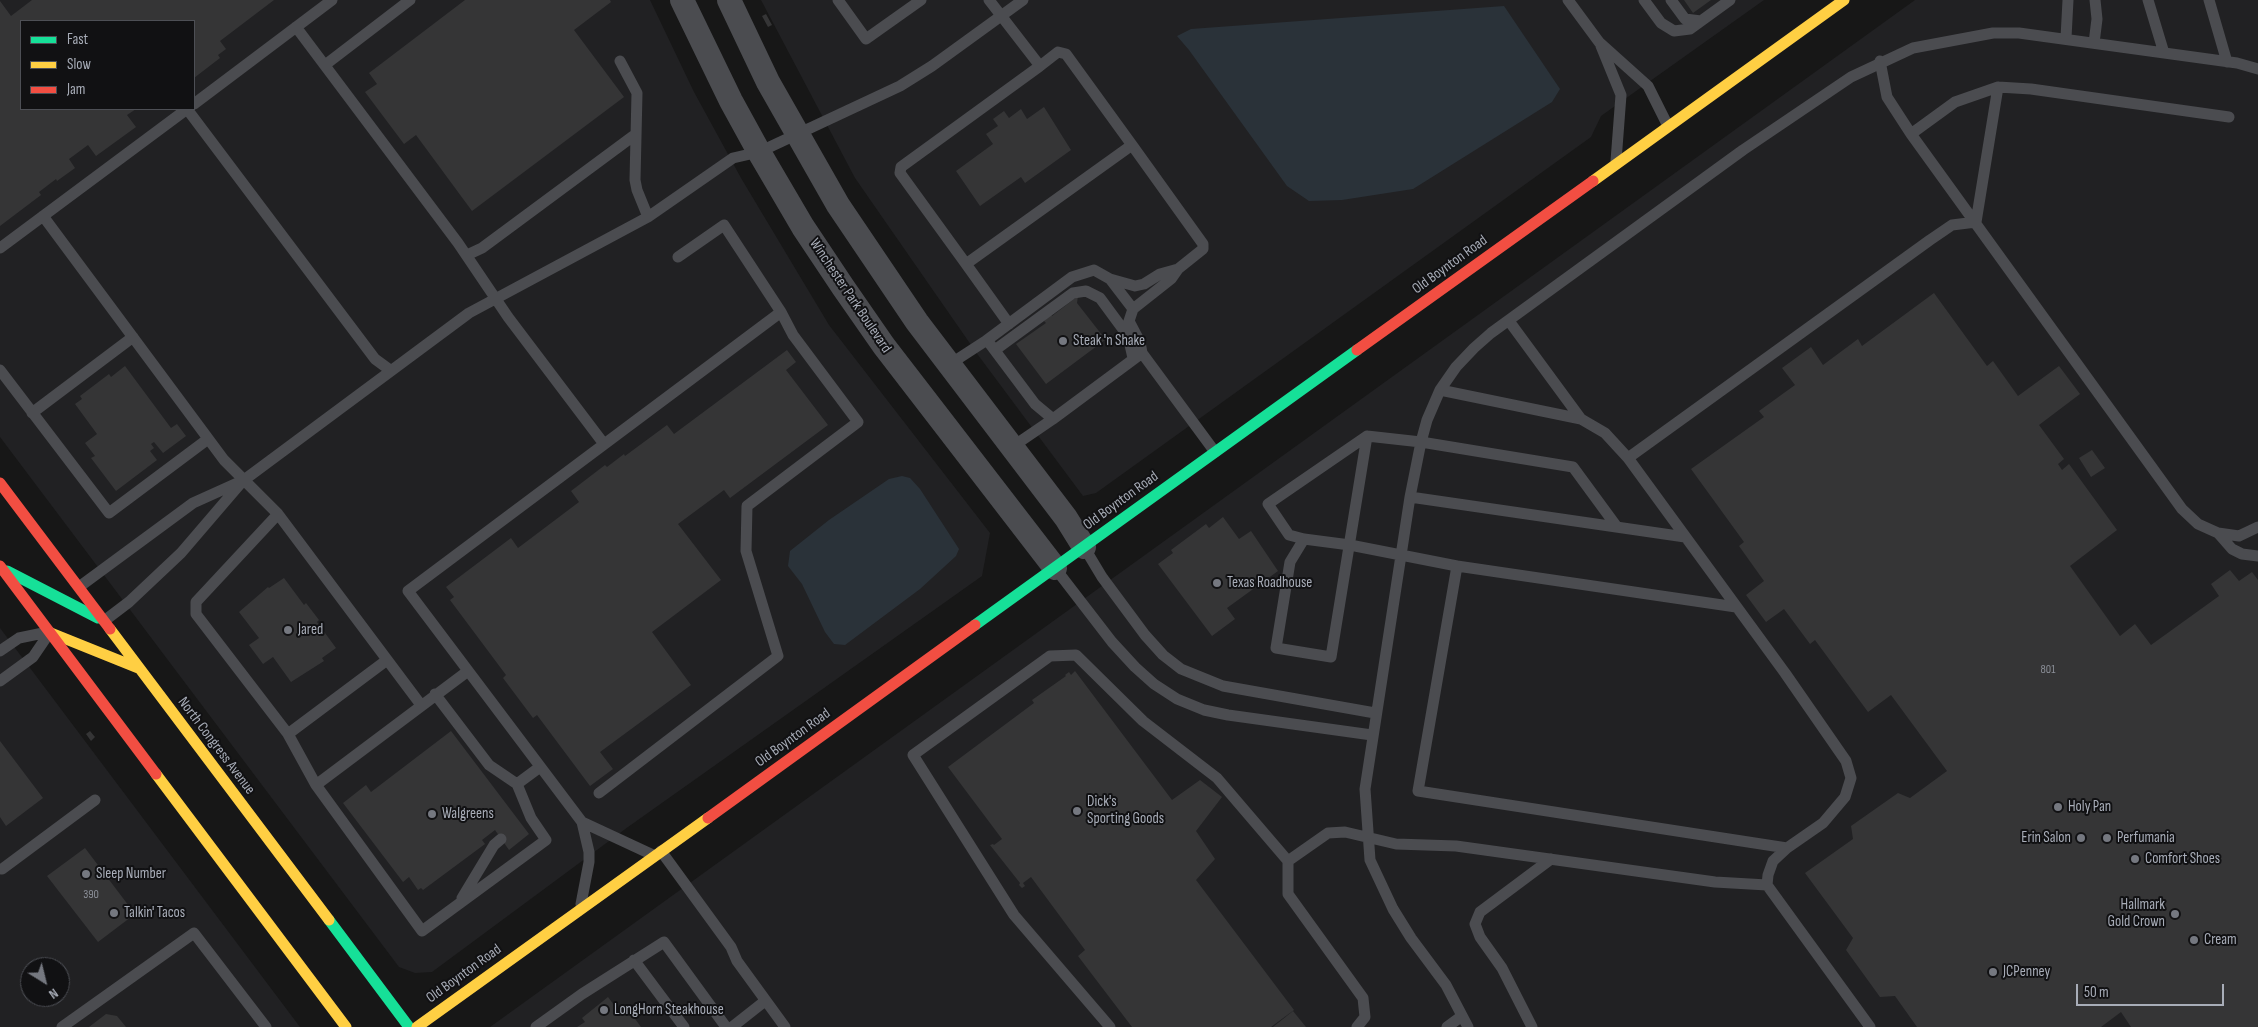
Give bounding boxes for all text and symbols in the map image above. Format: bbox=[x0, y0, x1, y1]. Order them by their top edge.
legend bbox=[20, 20, 195, 110]
text: Fast bbox=[67, 30, 88, 49]
text: Slow bbox=[67, 55, 91, 74]
text: Jam bbox=[67, 80, 85, 99]
street label: Old Boynton Road bbox=[1409, 232, 1491, 298]
street label: Winchester Park Boulevard bbox=[805, 235, 895, 357]
place label: Steak 'n Shake bbox=[1073, 332, 1145, 350]
marker: Steak 'n Shake bbox=[1057, 335, 1069, 347]
street label: Old Boynton Road bbox=[1080, 468, 1162, 534]
place label: Texas Roadhouse bbox=[1227, 574, 1312, 592]
marker: Texas Roadhouse bbox=[1211, 577, 1223, 589]
place label: Jared bbox=[298, 621, 323, 639]
marker: Jared bbox=[282, 624, 294, 636]
house number: 801 bbox=[2041, 663, 2055, 677]
street label: North Congress Avenue bbox=[174, 694, 258, 798]
street label: Old Boynton Road bbox=[752, 705, 834, 771]
place label: Dick's Sporting Goods bbox=[1087, 793, 1164, 828]
place label: Holy Pan bbox=[2068, 798, 2111, 816]
marker: Holy Pan bbox=[2052, 801, 2064, 813]
place label: Walgreens bbox=[442, 805, 494, 823]
marker: Dick's Sporting Goods bbox=[1071, 805, 1083, 817]
marker: Walgreens bbox=[426, 808, 438, 820]
place label: Erin Salon bbox=[2021, 829, 2071, 847]
place label: Perfumania bbox=[2117, 829, 2175, 847]
marker: Erin Salon bbox=[2075, 832, 2087, 844]
marker: Perfumania bbox=[2101, 832, 2113, 844]
place label: Comfort Shoes bbox=[2145, 850, 2220, 868]
marker: Comfort Shoes bbox=[2129, 853, 2141, 865]
place label: Sleep Number bbox=[96, 865, 166, 883]
marker: Sleep Number bbox=[80, 868, 92, 880]
house number: 390 bbox=[83, 888, 99, 902]
place label: Hallmark Gold Crown bbox=[2108, 896, 2165, 931]
place label: Talkin' Tacos bbox=[124, 904, 185, 922]
marker: Talkin' Tacos bbox=[108, 907, 120, 919]
marker: Hallmark Gold Crown bbox=[2169, 908, 2181, 920]
place label: Cream bbox=[2204, 931, 2237, 949]
marker: Cream bbox=[2188, 934, 2200, 946]
street label: Old Boynton Road bbox=[423, 941, 505, 1007]
north arrow bbox=[20, 957, 70, 1007]
place label: JCPenney bbox=[2003, 963, 2050, 981]
marker: JCPenney bbox=[1987, 966, 1999, 978]
scale bar bbox=[2078, 974, 2226, 1006]
text: 50 m bbox=[2084, 983, 2109, 1002]
text: N bbox=[46, 985, 62, 1003]
place label: LongHorn Steakhouse bbox=[614, 1001, 724, 1019]
marker: LongHorn Steakhouse bbox=[598, 1004, 610, 1016]

